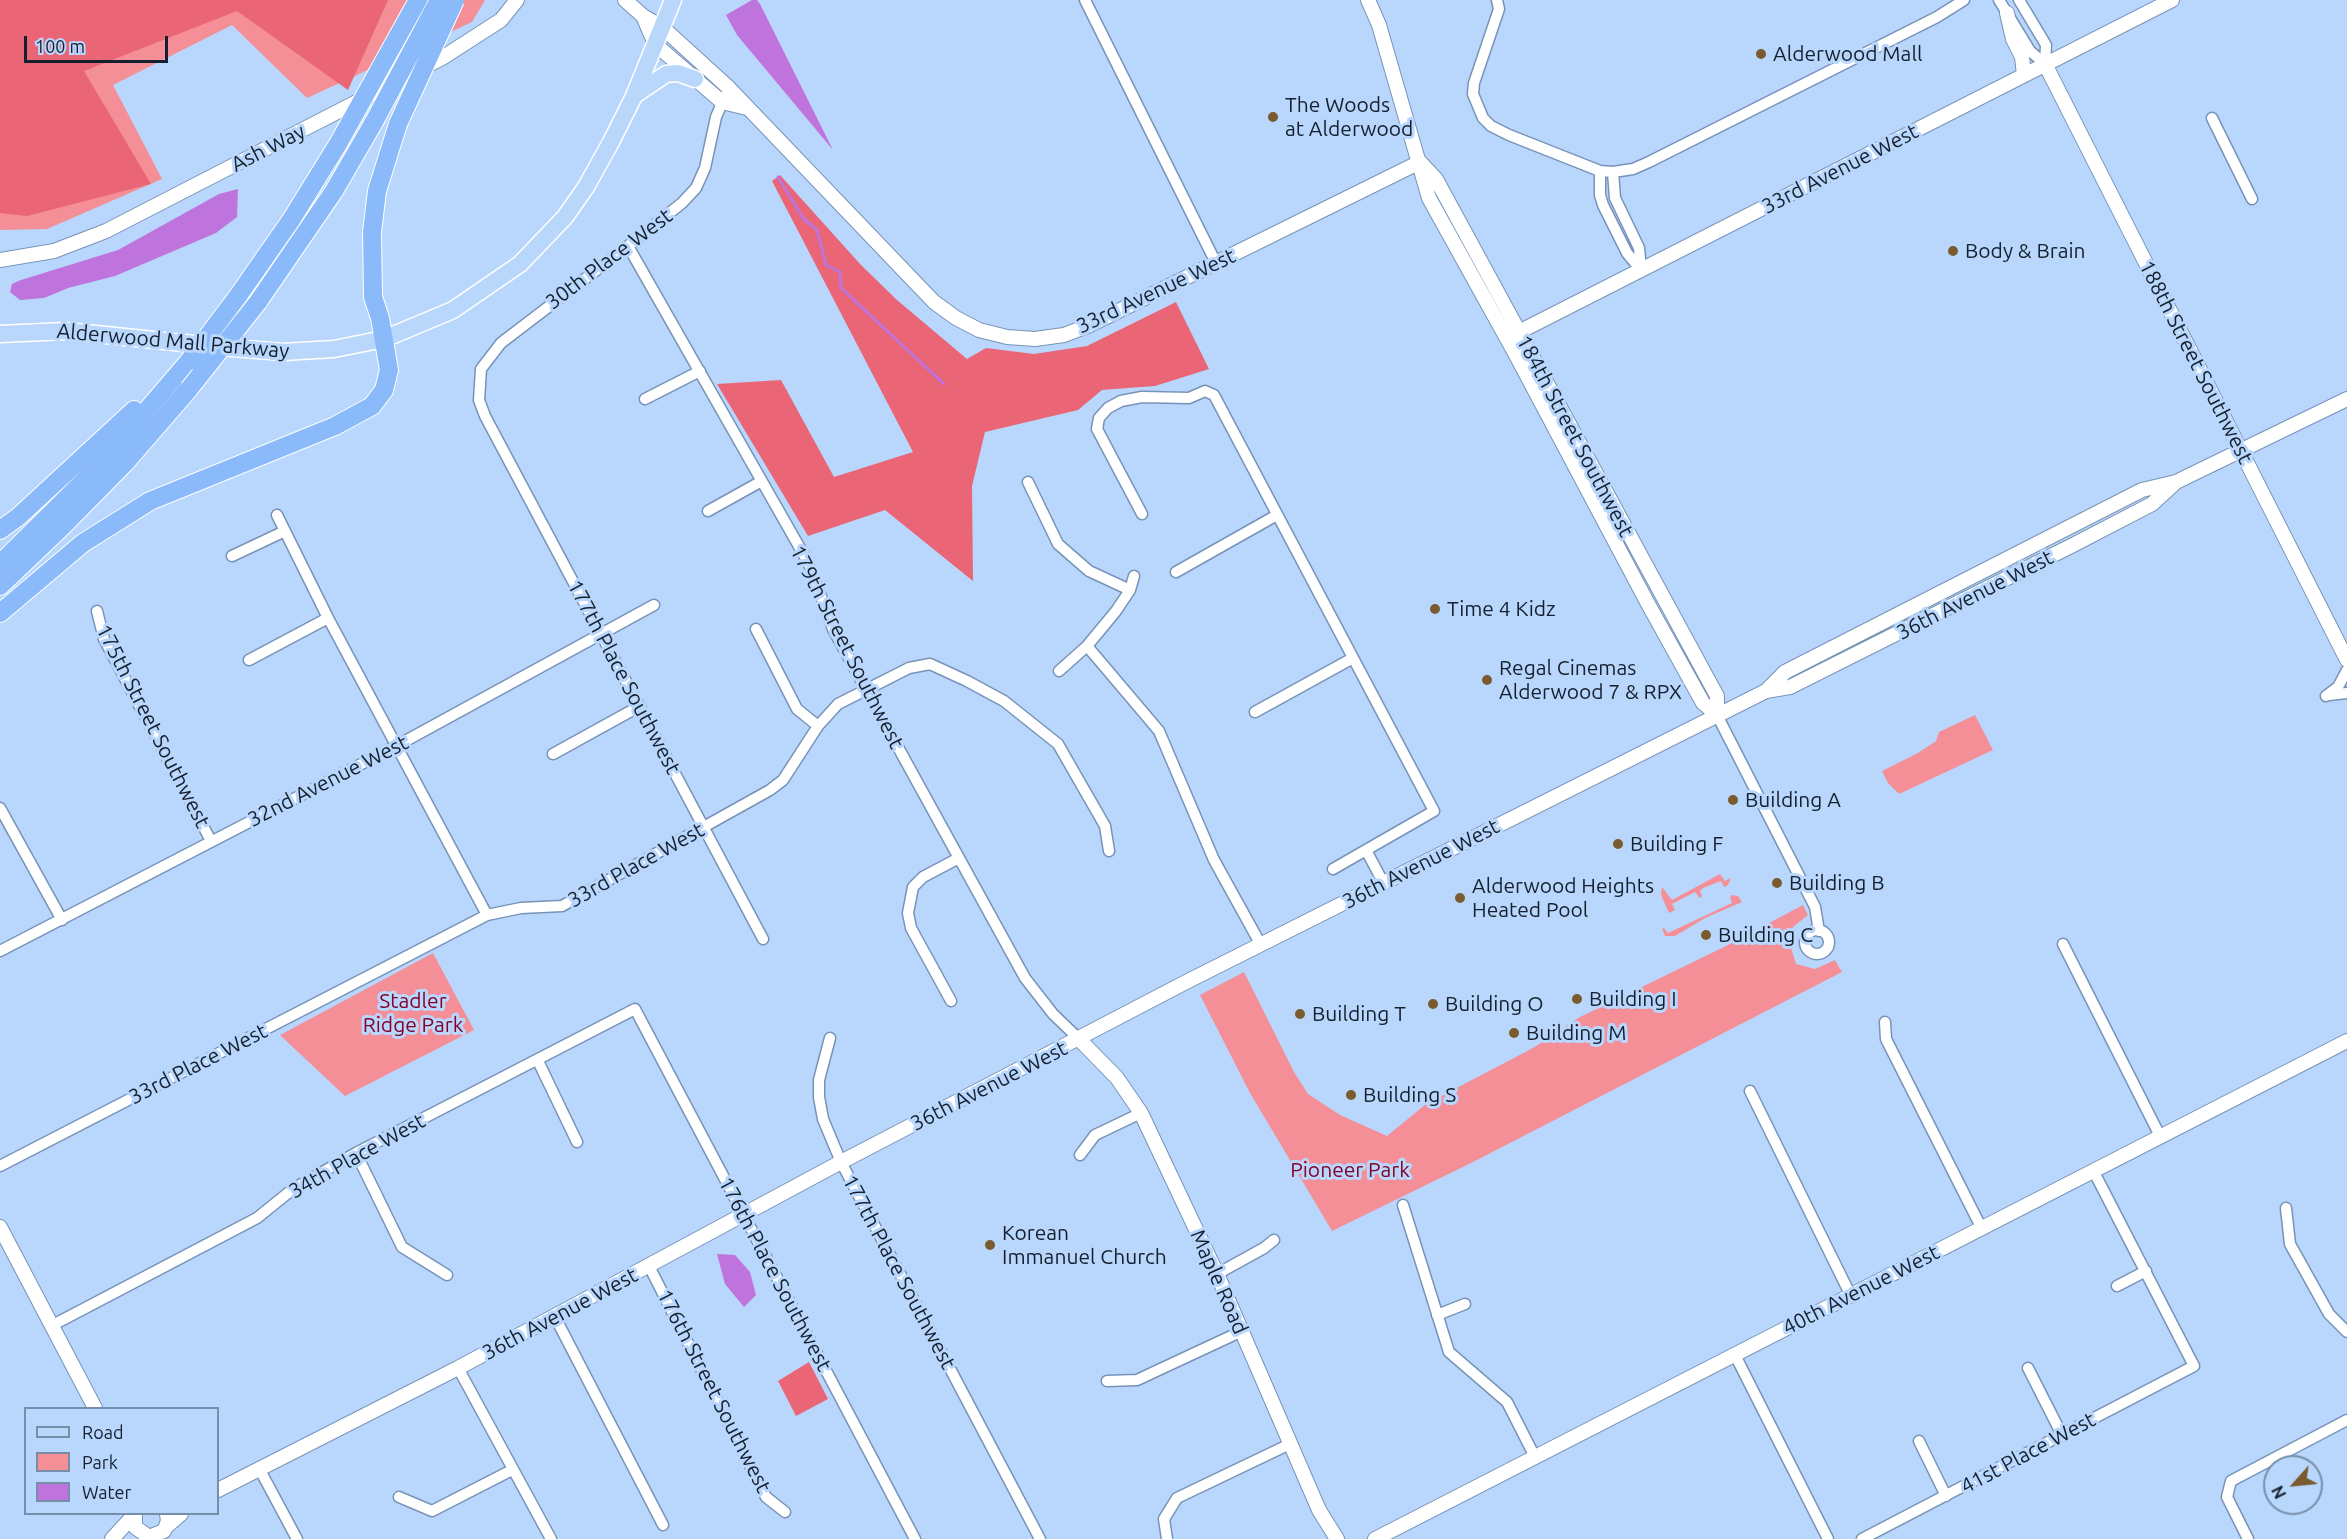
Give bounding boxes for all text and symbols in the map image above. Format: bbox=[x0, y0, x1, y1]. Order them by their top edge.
scale bar bbox=[27, 24, 171, 62]
text: 100 m bbox=[35, 36, 85, 56]
place label: Alderwood Mall bbox=[1773, 41, 1922, 67]
marker: Alderwood Mall bbox=[1754, 47, 1768, 61]
place label: The Woods at Alderwood bbox=[1285, 92, 1413, 142]
marker: The Woods at Alderwood bbox=[1266, 110, 1280, 124]
street label: Ash Way bbox=[227, 119, 309, 177]
street label: 33rd Avenue West bbox=[1757, 119, 1923, 219]
street label: 30th Place West bbox=[541, 203, 677, 315]
place label: Body & Brain bbox=[1965, 238, 2086, 264]
street label: 33rd Avenue West bbox=[1073, 243, 1239, 339]
marker: Body & Brain bbox=[1946, 244, 1960, 258]
street label: 188th Street Southwest bbox=[2134, 256, 2258, 468]
street label: Alderwood Mall Parkway bbox=[56, 318, 290, 364]
street label: 184th Street Southwest bbox=[1511, 331, 1639, 541]
street label: 179th Street Southwest bbox=[785, 541, 909, 753]
street label: 36th Avenue West bbox=[1892, 545, 2058, 645]
street label: 177th Place Southwest bbox=[562, 576, 686, 778]
place label: Time 4 Kidz bbox=[1447, 596, 1556, 622]
marker: Time 4 Kidz bbox=[1428, 602, 1442, 616]
street label: 175th Street Southwest bbox=[91, 620, 215, 832]
place label: Regal Cinemas Alderwood 7 & RPX bbox=[1499, 655, 1682, 705]
marker: Regal Cinemas Alderwood 7 & RPX bbox=[1480, 673, 1494, 687]
street label: 32nd Avenue West bbox=[244, 730, 412, 832]
place label: Building A bbox=[1745, 787, 1841, 813]
marker: Building A bbox=[1726, 793, 1740, 807]
street label: 36th Avenue West bbox=[1338, 814, 1504, 914]
street label: 33rd Place West bbox=[564, 817, 708, 913]
place label: Building F bbox=[1630, 831, 1723, 857]
marker: Building F bbox=[1611, 837, 1625, 851]
place label: Building B bbox=[1789, 870, 1885, 896]
place label: Alderwood Heights Heated Pool bbox=[1472, 873, 1654, 923]
marker: Building B bbox=[1770, 876, 1784, 890]
marker: Alderwood Heights Heated Pool bbox=[1453, 891, 1467, 905]
place label: Building C bbox=[1718, 922, 1813, 948]
marker: Building C bbox=[1699, 928, 1713, 942]
place label: Building I bbox=[1589, 986, 1677, 1012]
park label: Stadler Ridge Park bbox=[363, 988, 463, 1038]
place label: Building O bbox=[1445, 991, 1543, 1017]
marker: Building I bbox=[1570, 992, 1584, 1006]
marker: Building O bbox=[1426, 997, 1440, 1011]
place label: Building T bbox=[1312, 1001, 1406, 1027]
marker: Building T bbox=[1293, 1007, 1307, 1021]
street label: 33rd Place West bbox=[125, 1018, 271, 1110]
place label: Building M bbox=[1526, 1020, 1626, 1046]
marker: Building M bbox=[1507, 1026, 1521, 1040]
street label: 36th Avenue West bbox=[906, 1036, 1072, 1136]
place label: Building S bbox=[1363, 1082, 1456, 1108]
marker: Building S bbox=[1344, 1088, 1358, 1102]
street label: 34th Place West bbox=[285, 1108, 429, 1204]
park label: Pioneer Park bbox=[1290, 1157, 1410, 1183]
street label: 177th Place Southwest bbox=[837, 1171, 961, 1373]
street label: 176th Place Southwest bbox=[713, 1173, 837, 1375]
place label: Korean Immanuel Church bbox=[1002, 1220, 1167, 1270]
street label: Maple Road bbox=[1185, 1226, 1253, 1338]
marker: Korean Immanuel Church bbox=[983, 1238, 997, 1252]
street label: 40th Avenue West bbox=[1778, 1240, 1944, 1340]
street label: 36th Avenue West bbox=[478, 1262, 642, 1366]
street label: 176th Street Southwest bbox=[652, 1285, 776, 1497]
legend bbox=[24, 1407, 219, 1515]
street label: 41st Place West bbox=[1956, 1407, 2100, 1499]
text: Road bbox=[82, 1422, 124, 1442]
text: Park bbox=[82, 1452, 118, 1472]
north arrow bbox=[2263, 1455, 2323, 1515]
text: Water bbox=[82, 1482, 131, 1502]
text: N bbox=[2268, 1483, 2289, 1502]

